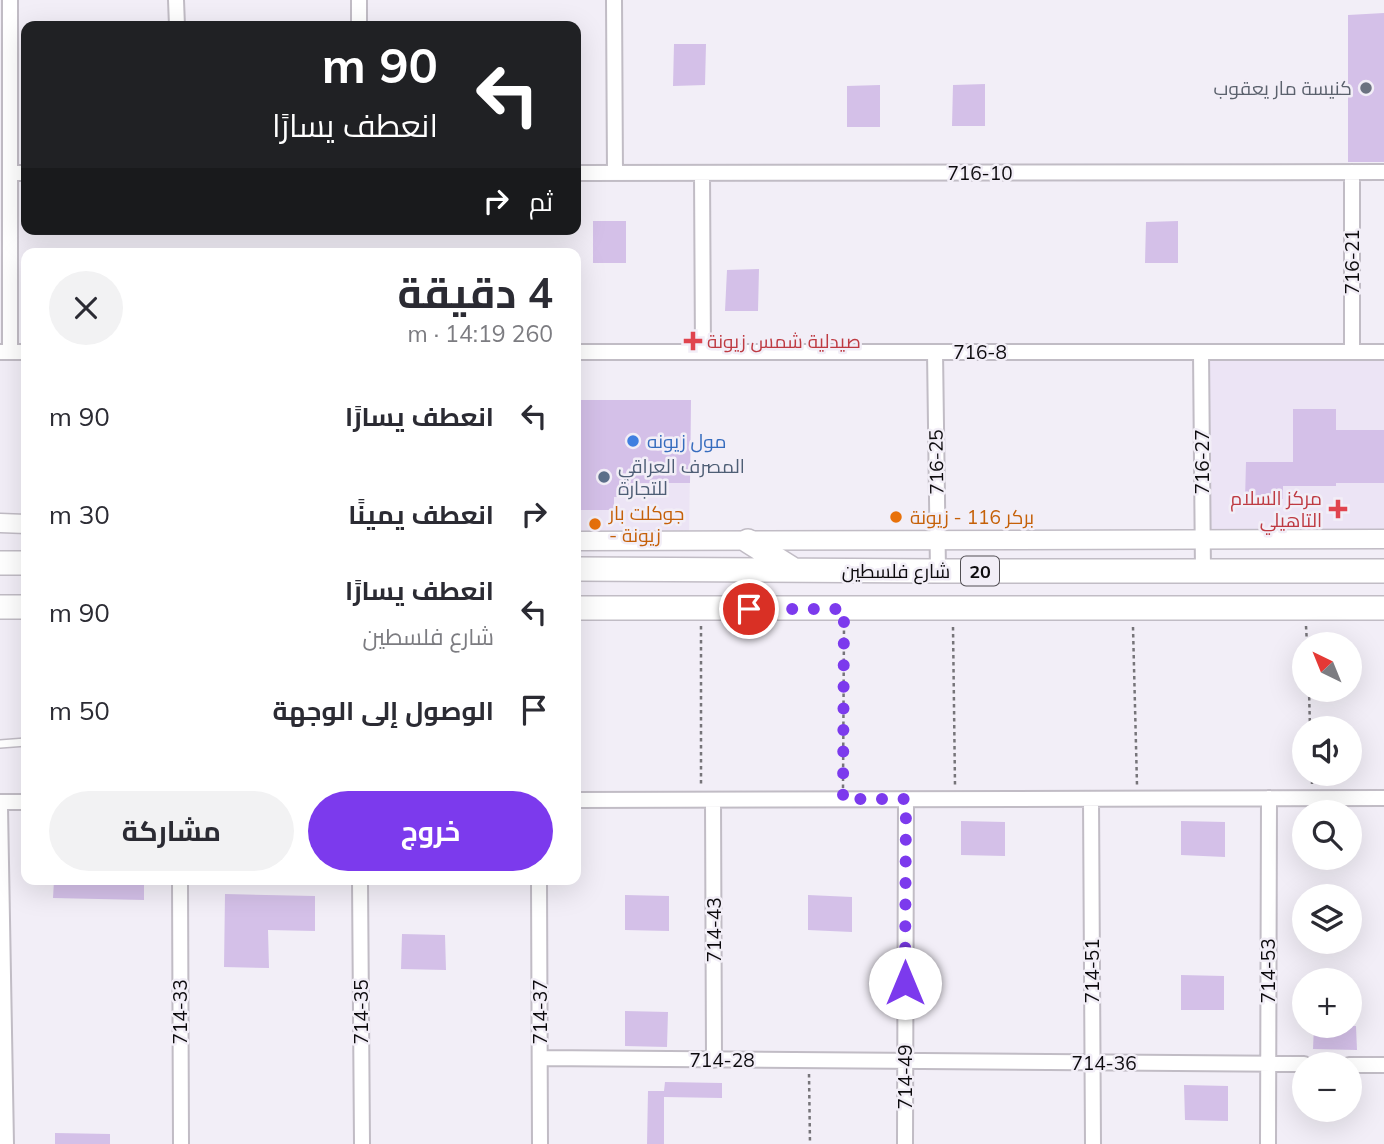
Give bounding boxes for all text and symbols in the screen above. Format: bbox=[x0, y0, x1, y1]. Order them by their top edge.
text: 90 m bbox=[322, 34, 438, 95]
icon: left bbox=[462, 49, 553, 140]
place label: كنيسة مار يعقوب bbox=[1214, 76, 1352, 100]
marker: كنيسة مار يعقوب bbox=[1358, 80, 1374, 96]
text: انعطف يسارًا bbox=[272, 105, 438, 145]
street label: 716-10 bbox=[947, 161, 1013, 185]
icon: right bbox=[477, 182, 515, 220]
text: ثم bbox=[529, 185, 553, 218]
street label: 716-21 bbox=[1340, 229, 1364, 295]
text: 4 دقيقة bbox=[398, 266, 553, 319]
button: close bbox=[49, 271, 123, 345]
text: 260 m · 14:19 bbox=[408, 319, 553, 348]
place label: صيدلية شمس زيونة bbox=[707, 329, 861, 353]
marker: صيدلية شمس زيونة bbox=[685, 333, 701, 349]
street label: 716-8 bbox=[953, 340, 1007, 364]
icon: left bbox=[515, 397, 553, 435]
text: 90 m bbox=[49, 400, 110, 433]
text: انعطف يسارًا bbox=[345, 400, 494, 433]
place label: مول زيونه bbox=[647, 429, 726, 453]
street label: 716-25 bbox=[923, 429, 949, 495]
street label: 716-27 bbox=[1190, 429, 1214, 495]
marker: مول زيونه bbox=[625, 433, 641, 449]
place label: المصرف العراقي للتجارة bbox=[618, 454, 745, 500]
marker: المصرف العراقي للتجارة bbox=[596, 469, 612, 485]
place label: مركز السلام التاهيلي bbox=[1230, 486, 1322, 535]
icon: right bbox=[515, 495, 553, 533]
text: 30 m bbox=[49, 498, 110, 531]
text: انعطف يمينًا bbox=[348, 498, 494, 531]
marker: مركز السلام التاهيلي bbox=[1328, 499, 1348, 519]
place label: جوكلت بار - زيونة bbox=[608, 501, 684, 547]
place label: بركر 116 - زيونة bbox=[910, 505, 1034, 529]
marker: بركر 116 - زيونة bbox=[888, 509, 904, 525]
marker: جوكلت بار - زيونة bbox=[587, 516, 603, 532]
road number: 20 bbox=[961, 556, 999, 586]
street label: شارع فلسطين bbox=[842, 559, 950, 585]
text: انعطف يسارًا bbox=[345, 574, 494, 607]
pin bbox=[719, 579, 779, 639]
icon: arrive bbox=[730, 590, 768, 628]
icon: left bbox=[515, 593, 553, 631]
text: 90 m bbox=[49, 596, 110, 629]
text: شارع فلسطين bbox=[363, 622, 494, 651]
north arrow bbox=[1292, 632, 1362, 702]
map controls bbox=[1292, 632, 1362, 1122]
icon: arrive bbox=[515, 691, 553, 729]
text: 50 m bbox=[49, 694, 110, 727]
text: الوصول إلى الوجهة bbox=[273, 694, 494, 727]
button: sound bbox=[1292, 716, 1362, 786]
button: مشاركة bbox=[49, 791, 294, 871]
button: خروج bbox=[308, 791, 553, 871]
button: search bbox=[1292, 800, 1362, 870]
button: layers bbox=[1292, 884, 1362, 954]
street label: 714-43 bbox=[702, 897, 726, 963]
street label: 714-51 bbox=[1080, 938, 1104, 1004]
street label: 714-53 bbox=[1256, 938, 1280, 1004]
position arrow bbox=[868, 946, 942, 1020]
button: + bbox=[1292, 968, 1362, 1038]
street label: 714-33 bbox=[168, 979, 192, 1045]
street label: 714-35 bbox=[349, 979, 373, 1045]
street label: 714-37 bbox=[528, 979, 552, 1045]
street label: 714-49 bbox=[893, 1044, 917, 1110]
street label: 714-28 bbox=[689, 1048, 755, 1072]
street label: 714-36 bbox=[1071, 1051, 1137, 1075]
button: − bbox=[1292, 1052, 1362, 1122]

